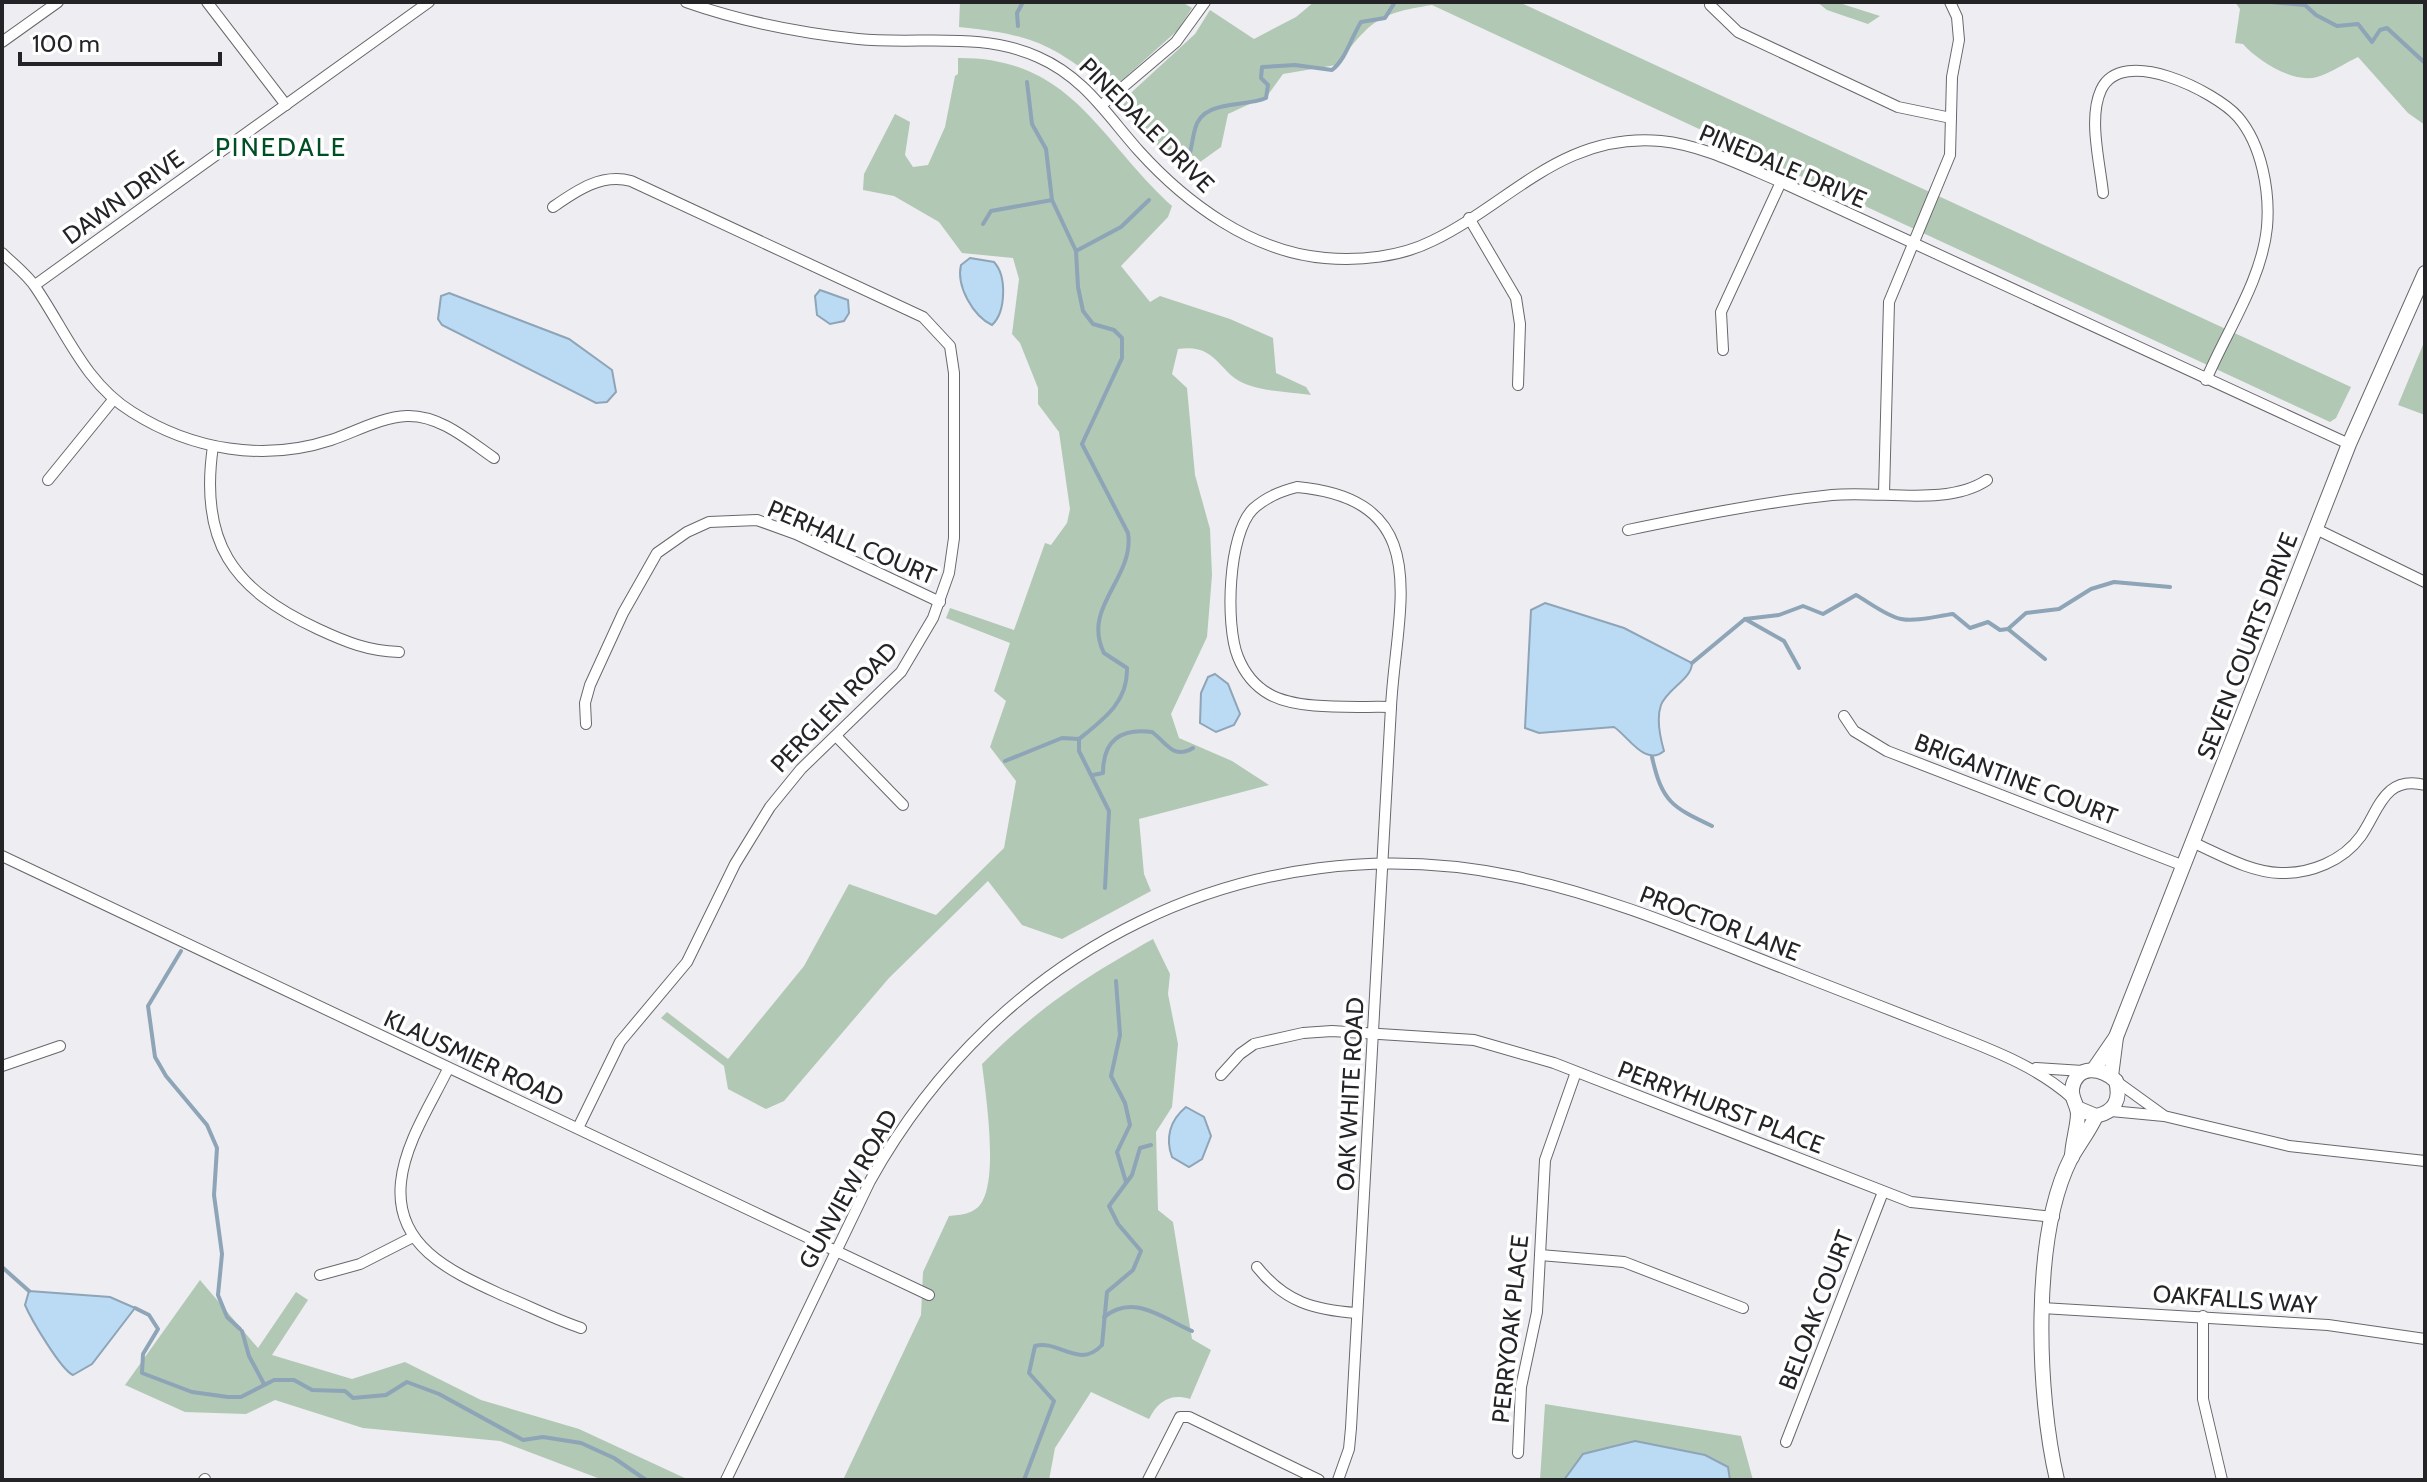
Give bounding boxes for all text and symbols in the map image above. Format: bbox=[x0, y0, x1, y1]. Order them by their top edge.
scale bar bbox=[20, 16, 220, 66]
text: 100 m bbox=[32, 29, 100, 58]
street label: PINEDALE DRIVE bbox=[1074, 52, 1220, 198]
street label: PINEDALE DRIVE bbox=[1695, 118, 1871, 214]
district label: PINEDALE bbox=[215, 131, 347, 163]
street label: DAWN DRIVE bbox=[57, 144, 189, 250]
street label: PERHALL COURT bbox=[764, 493, 941, 591]
street label: SEVEN COURTS DRIVE bbox=[2190, 529, 2304, 763]
street label: PERGLEN ROAD bbox=[764, 636, 904, 778]
street label: BRIGANTINE COURT bbox=[1911, 727, 2122, 831]
street label: PROCTOR LANE bbox=[1636, 879, 1804, 967]
street label: OAK WHITE ROAD bbox=[1330, 996, 1370, 1192]
street label: KLAUSMIER ROAD bbox=[380, 1004, 568, 1112]
street label: PERRYHURST PLACE bbox=[1614, 1054, 1828, 1160]
street label: GUNVIEW ROAD bbox=[792, 1104, 904, 1274]
street label: BELOAK COURT bbox=[1772, 1226, 1860, 1394]
street label: PERRYOAK PLACE bbox=[1486, 1233, 1534, 1425]
street label: OAKFALLS WAY bbox=[2152, 1279, 2319, 1319]

